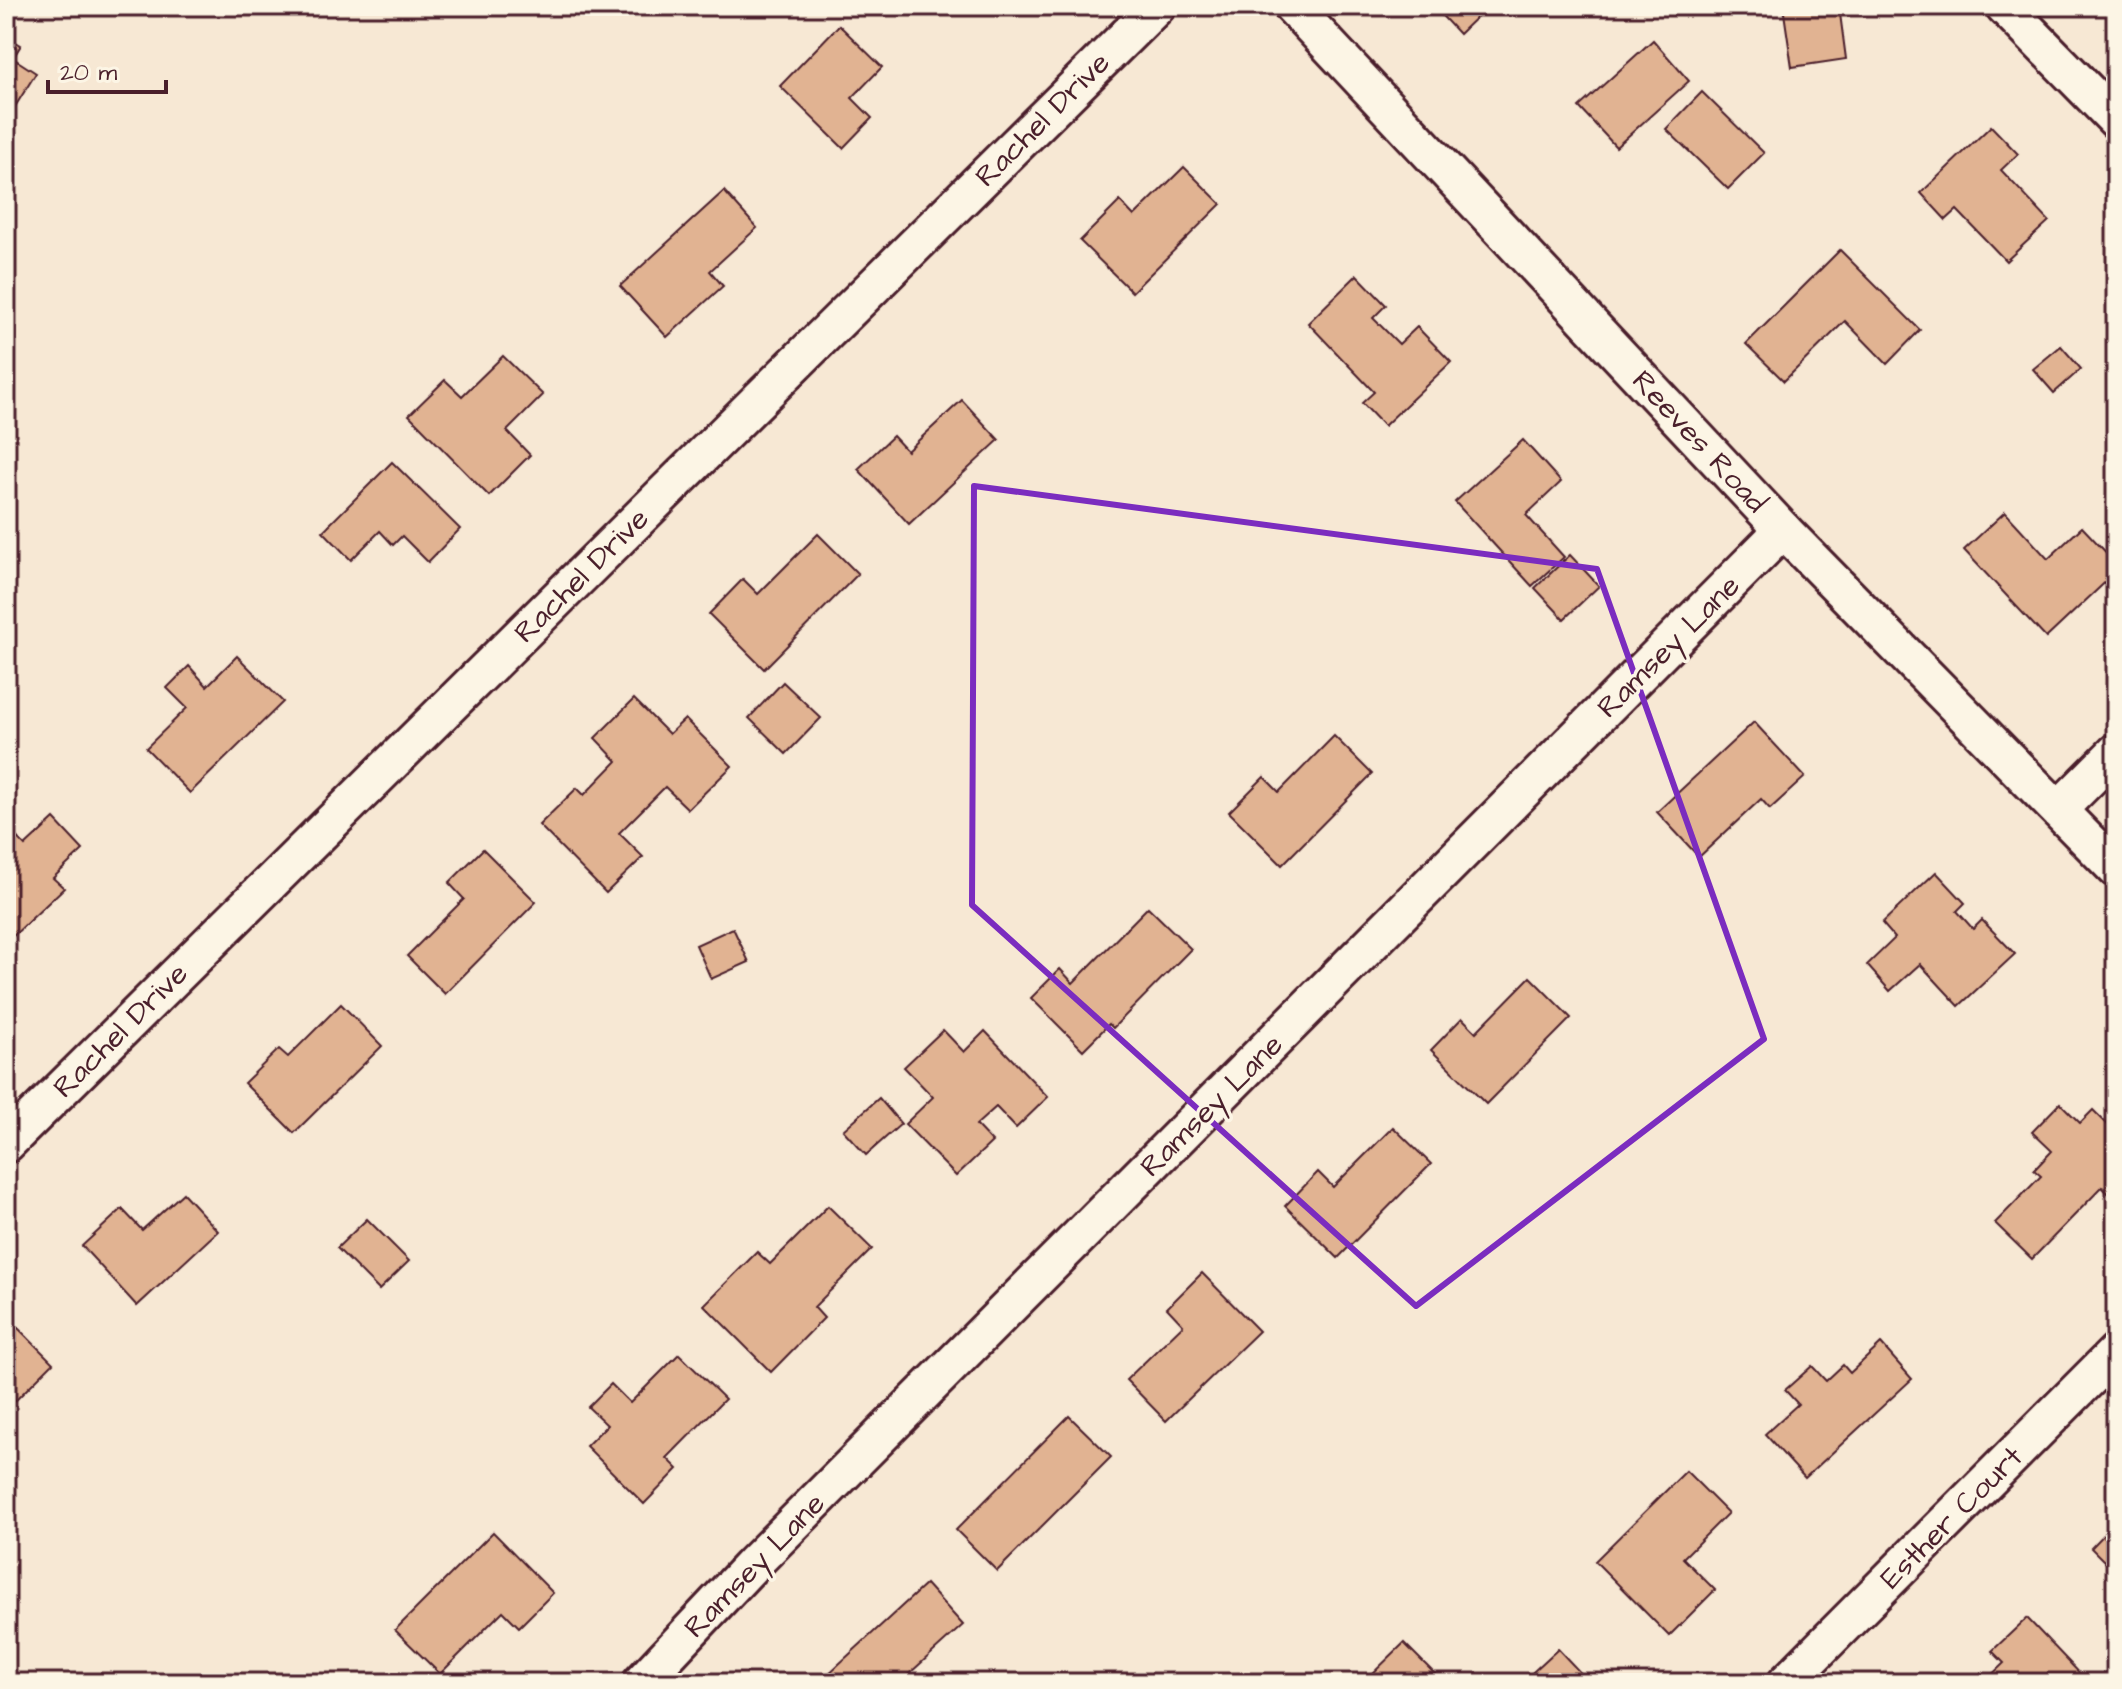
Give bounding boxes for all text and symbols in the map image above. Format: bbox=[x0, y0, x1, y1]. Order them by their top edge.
street label: Rachel Drive bbox=[966, 43, 1120, 197]
scale bar bbox=[48, 44, 166, 94]
text: 20 m bbox=[60, 56, 117, 90]
street label: Reeves Road bbox=[1622, 361, 1777, 522]
street label: Rachel Drive bbox=[505, 499, 659, 653]
street label: Ramsey Lane bbox=[1588, 566, 1750, 728]
street label: Rachel Drive bbox=[44, 954, 198, 1108]
street label: Ramsey Lane bbox=[1131, 1025, 1293, 1187]
street label: Esther Court bbox=[1871, 1437, 2033, 1599]
street label: Ramsey Lane bbox=[675, 1484, 836, 1648]

